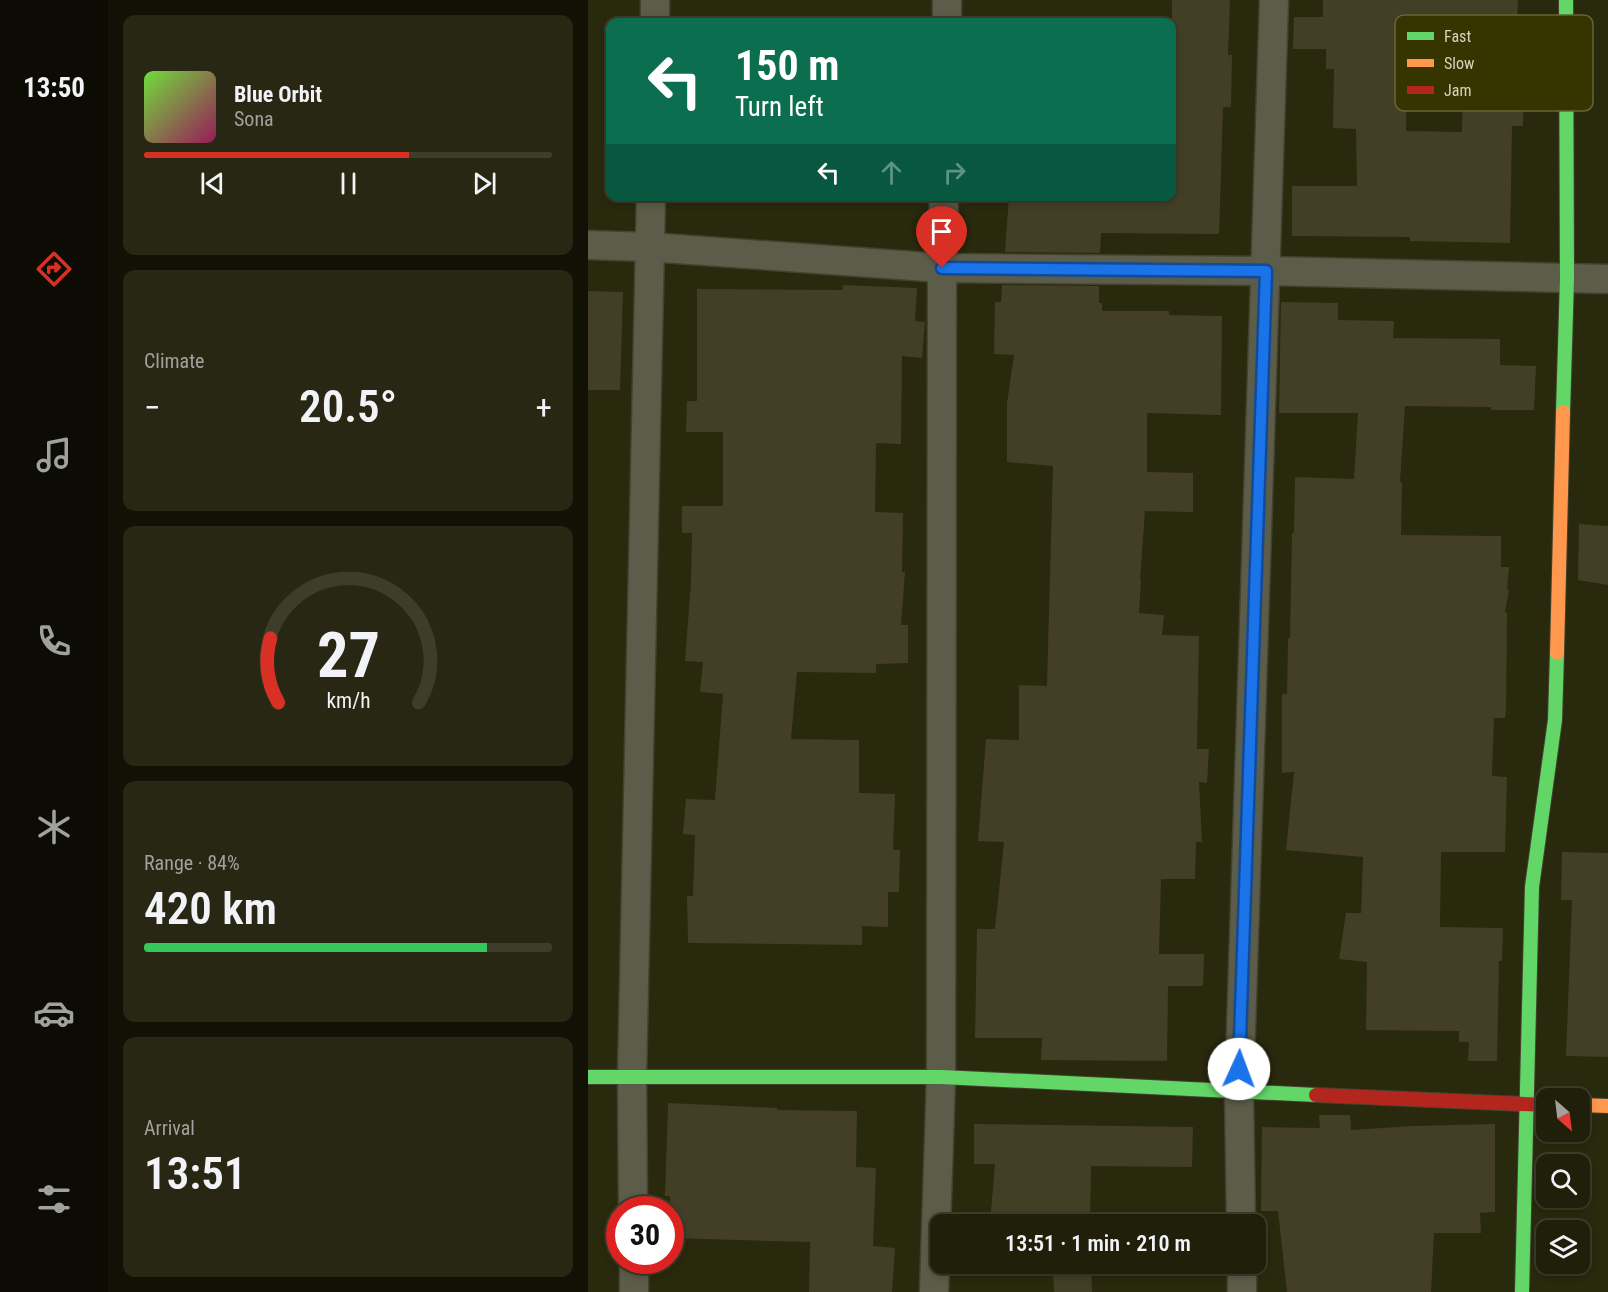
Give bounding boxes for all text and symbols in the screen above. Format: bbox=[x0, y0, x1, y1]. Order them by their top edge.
legend bbox=[1395, 15, 1593, 111]
text: Fast bbox=[1444, 27, 1471, 46]
text: 150 m bbox=[735, 41, 840, 90]
icon: left bbox=[636, 42, 714, 120]
text: Slow bbox=[1444, 54, 1474, 73]
text: 13:50 bbox=[23, 72, 85, 104]
text: Jam bbox=[1444, 81, 1471, 100]
text: Blue Orbit bbox=[234, 82, 322, 107]
text: Turn left bbox=[735, 91, 824, 123]
text: Sona bbox=[234, 107, 274, 131]
icon: left bbox=[812, 156, 845, 189]
icon: ahead bbox=[875, 156, 908, 189]
icon: right bbox=[938, 156, 971, 189]
icon: previous bbox=[196, 167, 229, 200]
icon: pause bbox=[332, 167, 365, 200]
icon: next bbox=[468, 167, 501, 200]
pin bbox=[916, 206, 967, 268]
icon: arrive bbox=[925, 215, 958, 248]
icon: directions bbox=[33, 248, 75, 290]
text: Climate bbox=[144, 349, 204, 373]
text: 20.5° bbox=[299, 380, 397, 433]
text: − bbox=[144, 388, 161, 427]
text: + bbox=[536, 388, 552, 427]
icon: music bbox=[33, 434, 75, 476]
text: 27 bbox=[316, 619, 380, 692]
icon: phone bbox=[33, 620, 75, 662]
text: km/h bbox=[326, 688, 370, 713]
icon: climate bbox=[33, 806, 75, 848]
text: Range · 84% bbox=[144, 851, 240, 875]
text: 420 km bbox=[144, 882, 277, 935]
icon: car bbox=[33, 992, 75, 1034]
position arrow bbox=[1207, 1037, 1271, 1101]
north arrow bbox=[1536, 1088, 1590, 1142]
map controls bbox=[1536, 1088, 1590, 1274]
text: Arrival bbox=[144, 1116, 195, 1140]
text: 13:51 bbox=[144, 1147, 246, 1200]
button: search bbox=[1536, 1154, 1590, 1208]
icon: filters bbox=[33, 1178, 75, 1220]
speed limit sign: 30 bbox=[606, 1196, 684, 1274]
button: layers bbox=[1536, 1220, 1590, 1274]
text: 13:51 · 1 min · 210 m bbox=[1005, 1231, 1191, 1256]

